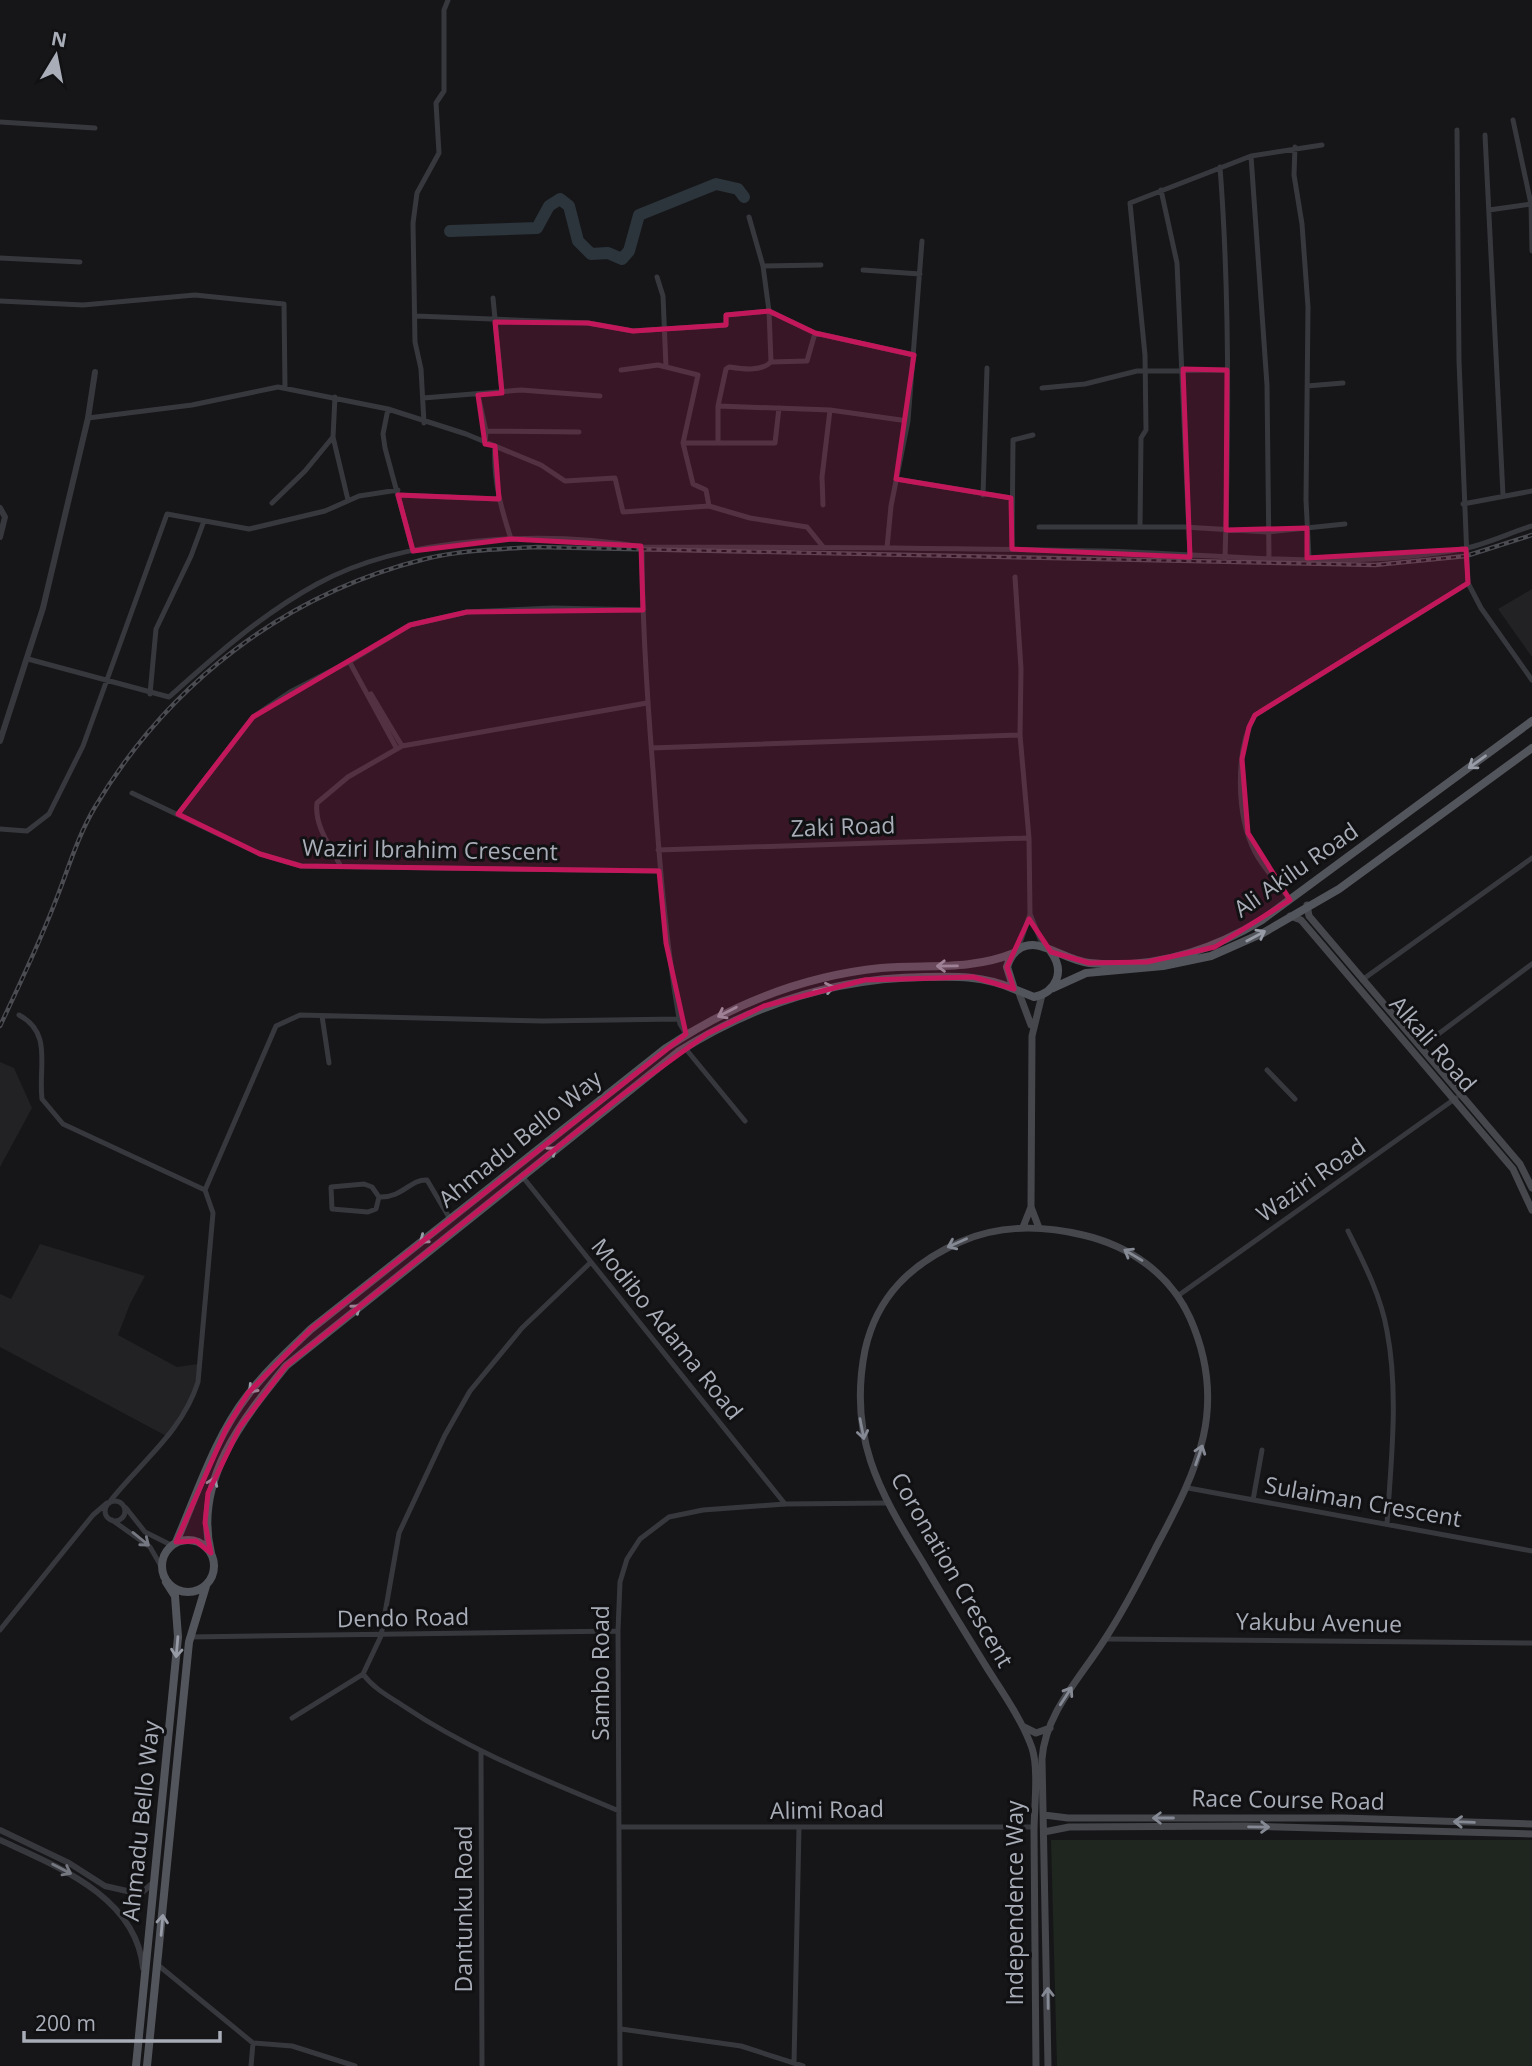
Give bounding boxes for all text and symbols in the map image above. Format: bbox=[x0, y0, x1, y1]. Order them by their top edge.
north arrow bbox=[21, 21, 91, 91]
text: N bbox=[49, 25, 69, 53]
one-way arrow bbox=[1468, 755, 1487, 769]
street label: Zaki Road bbox=[790, 808, 896, 844]
street label: Ali Akilu Road bbox=[1227, 814, 1364, 924]
street label: Waziri Ibrahim Crescent bbox=[302, 831, 558, 867]
one-way arrow bbox=[1246, 928, 1266, 942]
one-way arrow bbox=[936, 959, 959, 973]
one-way arrow bbox=[812, 981, 835, 995]
street label: Alkali Road bbox=[1383, 988, 1484, 1098]
one-way arrow bbox=[717, 1005, 738, 1019]
street label: Ahmadu Bello Way bbox=[431, 1062, 608, 1214]
street label: Waziri Road bbox=[1249, 1130, 1371, 1229]
one-way arrow bbox=[538, 1147, 556, 1162]
one-way arrow bbox=[419, 1229, 438, 1244]
street label: Modibo Adama Road bbox=[585, 1231, 751, 1426]
one-way arrow bbox=[947, 1237, 968, 1250]
one-way arrow bbox=[1124, 1248, 1144, 1262]
one-way arrow bbox=[342, 1305, 360, 1320]
one-way arrow bbox=[248, 1376, 265, 1393]
one-way arrow bbox=[856, 1418, 869, 1440]
one-way arrow bbox=[1194, 1444, 1206, 1466]
street label: Coronation Crescent bbox=[884, 1466, 1022, 1673]
street label: Sulaiman Crescent bbox=[1262, 1468, 1464, 1534]
one-way arrow bbox=[206, 1476, 219, 1498]
one-way arrow bbox=[131, 1531, 149, 1547]
street label: Dendo Road bbox=[336, 1600, 469, 1634]
street label: Sambo Road bbox=[584, 1605, 616, 1741]
street label: Yakubu Avenue bbox=[1236, 1605, 1402, 1639]
one-way arrow bbox=[170, 1636, 183, 1658]
one-way arrow bbox=[1059, 1687, 1074, 1706]
street label: Ahmadu Bello Way bbox=[114, 1718, 167, 1923]
street label: Race Course Road bbox=[1191, 1781, 1385, 1817]
street label: Alimi Road bbox=[770, 1792, 884, 1826]
street label: Independence Way bbox=[998, 1800, 1030, 2006]
one-way arrow bbox=[1152, 1811, 1175, 1825]
one-way arrow bbox=[1453, 1816, 1476, 1829]
one-way arrow bbox=[1247, 1820, 1270, 1833]
street label: Dantunku Road bbox=[447, 1825, 479, 1993]
one-way arrow bbox=[51, 1863, 72, 1877]
one-way arrow bbox=[156, 1914, 169, 1937]
one-way arrow bbox=[1041, 1987, 1055, 2010]
scale bar bbox=[24, 2000, 220, 2044]
text: 200 m bbox=[35, 2009, 96, 2037]

